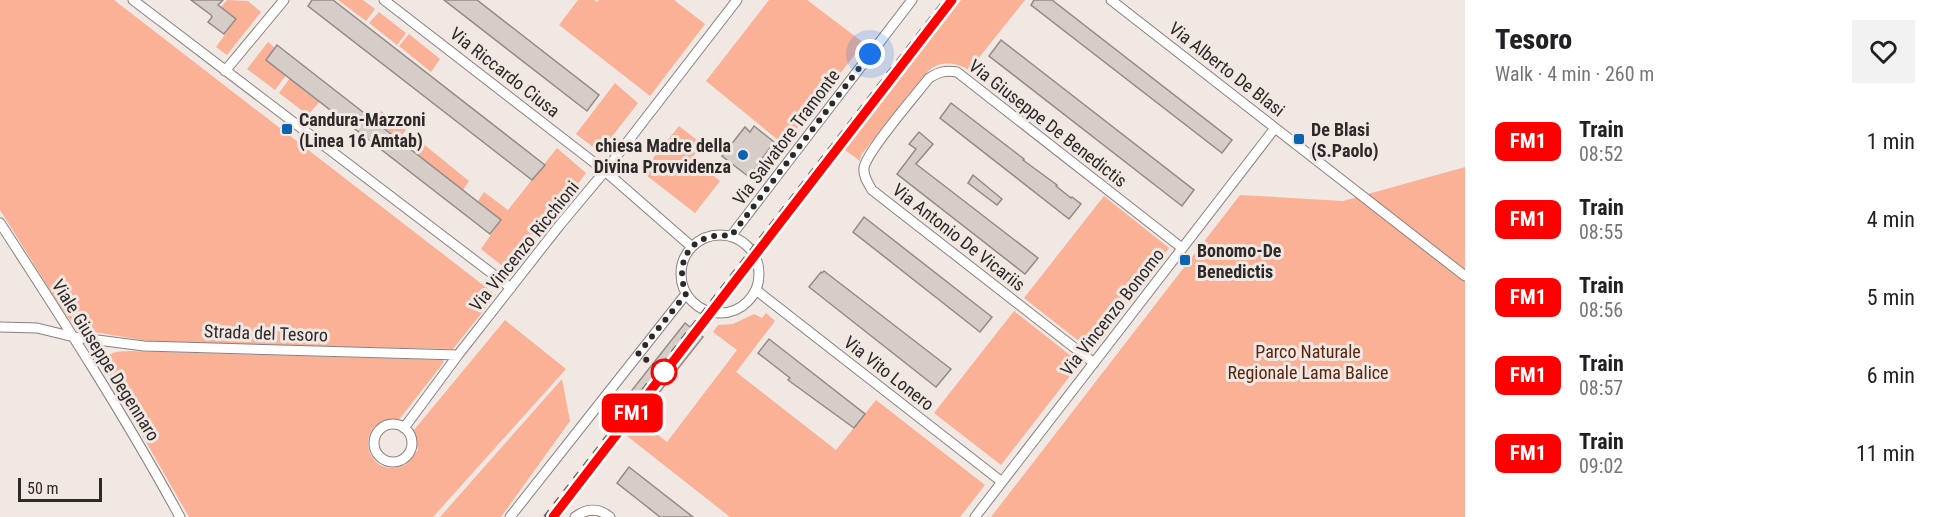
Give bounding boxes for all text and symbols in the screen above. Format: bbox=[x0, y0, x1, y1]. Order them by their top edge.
street label: Via Alberto De Blasi bbox=[1165, 17, 1289, 121]
button: heart bbox=[1852, 20, 1915, 83]
street label: Via Riccardo Ciusa bbox=[446, 23, 564, 121]
text: Tesoro bbox=[1495, 23, 1572, 56]
your location bbox=[855, 39, 885, 69]
street label: Via Giuseppe De Benedictis bbox=[965, 55, 1131, 191]
text: Walk · 4 min · 260 m bbox=[1495, 62, 1654, 86]
street label: Via Salvatore Tramonte bbox=[728, 65, 844, 209]
place label: Candura-Mazzoni (Linea 16 Amtab) bbox=[299, 109, 426, 152]
text: Train bbox=[1579, 117, 1624, 142]
place label: De Blasi (S.Paolo) bbox=[1311, 119, 1379, 162]
marker: Candura-Mazzoni (Linea 16 Amtab) bbox=[280, 122, 294, 136]
text: FM1 bbox=[1510, 129, 1546, 153]
text: 1 min bbox=[1867, 129, 1915, 154]
marker: De Blasi (S.Paolo) bbox=[1292, 132, 1306, 146]
place label: chiesa Madre della Divina Provvidenza bbox=[594, 135, 731, 177]
text: 08:52 bbox=[1579, 142, 1623, 166]
marker: chiesa Madre della Divina Provvidenza bbox=[736, 148, 750, 162]
street label: Via Vincenzo Ricchioni bbox=[465, 177, 583, 315]
street label: Via Antonio De Vicariis bbox=[889, 179, 1029, 295]
text: Train bbox=[1579, 195, 1624, 220]
text: FM1 bbox=[1510, 207, 1546, 231]
text: 4 min bbox=[1867, 207, 1915, 232]
text: 08:55 bbox=[1579, 220, 1623, 244]
place label: Bonomo-De Benedictis bbox=[1197, 240, 1282, 282]
street label: Via Vincenzo Bonomo bbox=[1056, 244, 1168, 380]
marker: Bonomo-De Benedictis bbox=[1178, 253, 1192, 267]
text: Train bbox=[1579, 273, 1624, 298]
street label: Viale Giuseppe Degennaro bbox=[48, 275, 164, 445]
text: FM1 bbox=[1510, 285, 1546, 309]
text: 5 min bbox=[1867, 285, 1915, 310]
text: 08:56 bbox=[1579, 298, 1623, 322]
street label: Strada del Tesoro bbox=[204, 320, 328, 346]
street label: Via Vito Lonero bbox=[840, 331, 938, 415]
park label: Parco Naturale Regionale Lama Balice bbox=[1227, 341, 1389, 383]
text: Train bbox=[1579, 351, 1624, 376]
unlabelled marker bbox=[651, 359, 677, 385]
text: FM1 bbox=[1510, 363, 1546, 387]
text: 6 min bbox=[1867, 363, 1915, 388]
text: 08:57 bbox=[1579, 376, 1623, 400]
line badge: FM1 bbox=[598, 394, 666, 432]
text: FM1 bbox=[614, 401, 650, 425]
text: Train bbox=[1579, 429, 1624, 454]
text: FM1 bbox=[1510, 441, 1546, 465]
text: 11 min bbox=[1856, 441, 1915, 466]
text: 09:02 bbox=[1579, 454, 1623, 478]
scale bar bbox=[18, 475, 102, 502]
text: 50 m bbox=[27, 479, 59, 498]

